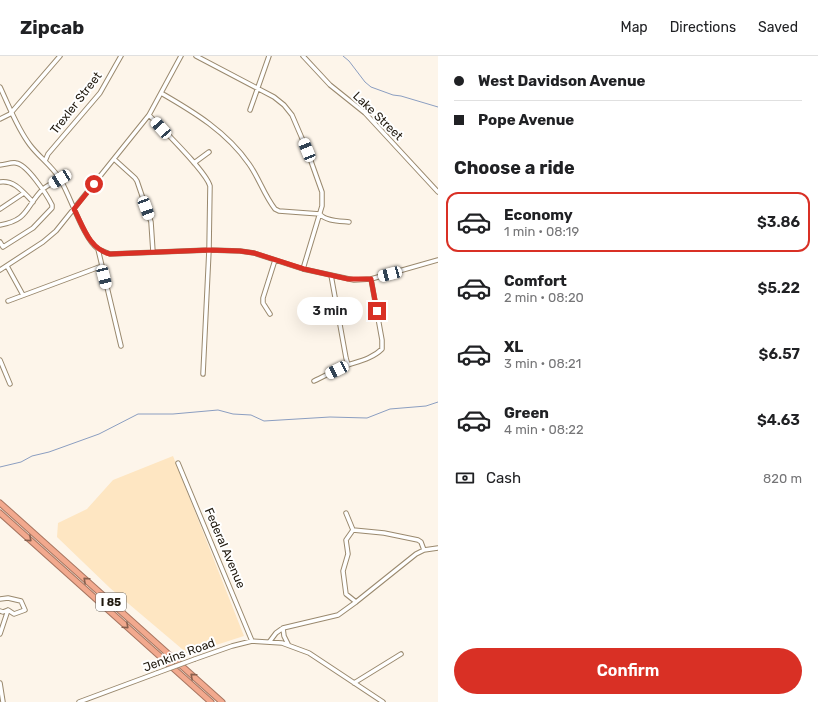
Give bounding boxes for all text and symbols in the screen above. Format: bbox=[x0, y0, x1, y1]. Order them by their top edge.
text: Zipcab bbox=[20, 16, 84, 39]
text: Map bbox=[621, 19, 648, 36]
text: Directions bbox=[670, 19, 736, 36]
text: Saved bbox=[758, 19, 798, 36]
street label: Trexler Street bbox=[47, 69, 105, 137]
text: West Davidson Avenue bbox=[478, 72, 645, 90]
street label: Lake Street bbox=[350, 89, 406, 143]
text: Pope Avenue bbox=[478, 111, 574, 129]
car bbox=[149, 115, 173, 141]
car bbox=[297, 137, 317, 163]
text: Choose a ride bbox=[454, 157, 575, 179]
car bbox=[47, 168, 73, 190]
route start bbox=[85, 175, 103, 193]
car bbox=[136, 195, 156, 221]
icon: car bbox=[456, 204, 492, 240]
text: Economy bbox=[504, 206, 573, 224]
text: $3.86 bbox=[757, 213, 800, 231]
text: 1 min · 08:19 bbox=[504, 224, 579, 239]
car bbox=[95, 264, 113, 290]
car bbox=[377, 265, 403, 283]
icon: car bbox=[456, 270, 492, 306]
text: Comfort bbox=[504, 272, 567, 290]
text: $5.22 bbox=[758, 279, 800, 297]
text: 2 min · 08:20 bbox=[504, 290, 584, 305]
callout: 3 min bbox=[297, 297, 363, 325]
route end bbox=[368, 302, 386, 320]
text: 3 min bbox=[313, 303, 347, 318]
icon: car bbox=[456, 336, 492, 372]
text: XL bbox=[504, 338, 523, 356]
text: $6.57 bbox=[759, 345, 800, 363]
text: 3 min · 08:21 bbox=[504, 356, 581, 371]
car bbox=[324, 359, 350, 381]
icon: car bbox=[456, 402, 492, 438]
text: Green bbox=[504, 404, 549, 422]
text: $4.63 bbox=[757, 411, 800, 429]
text: 4 min · 08:22 bbox=[504, 422, 584, 437]
icon: cash bbox=[454, 467, 476, 489]
text: Cash bbox=[486, 469, 521, 487]
text: 820 m bbox=[763, 471, 802, 486]
street label: Federal Avenue bbox=[202, 506, 248, 591]
one-way arrow bbox=[24, 534, 32, 542]
one-way arrow bbox=[83, 577, 91, 584]
road number: I 85 bbox=[96, 593, 126, 611]
one-way arrow bbox=[121, 621, 129, 628]
street label: Jenkins Road bbox=[141, 636, 217, 674]
button: Confirm bbox=[454, 648, 802, 694]
one-way arrow bbox=[190, 673, 198, 681]

